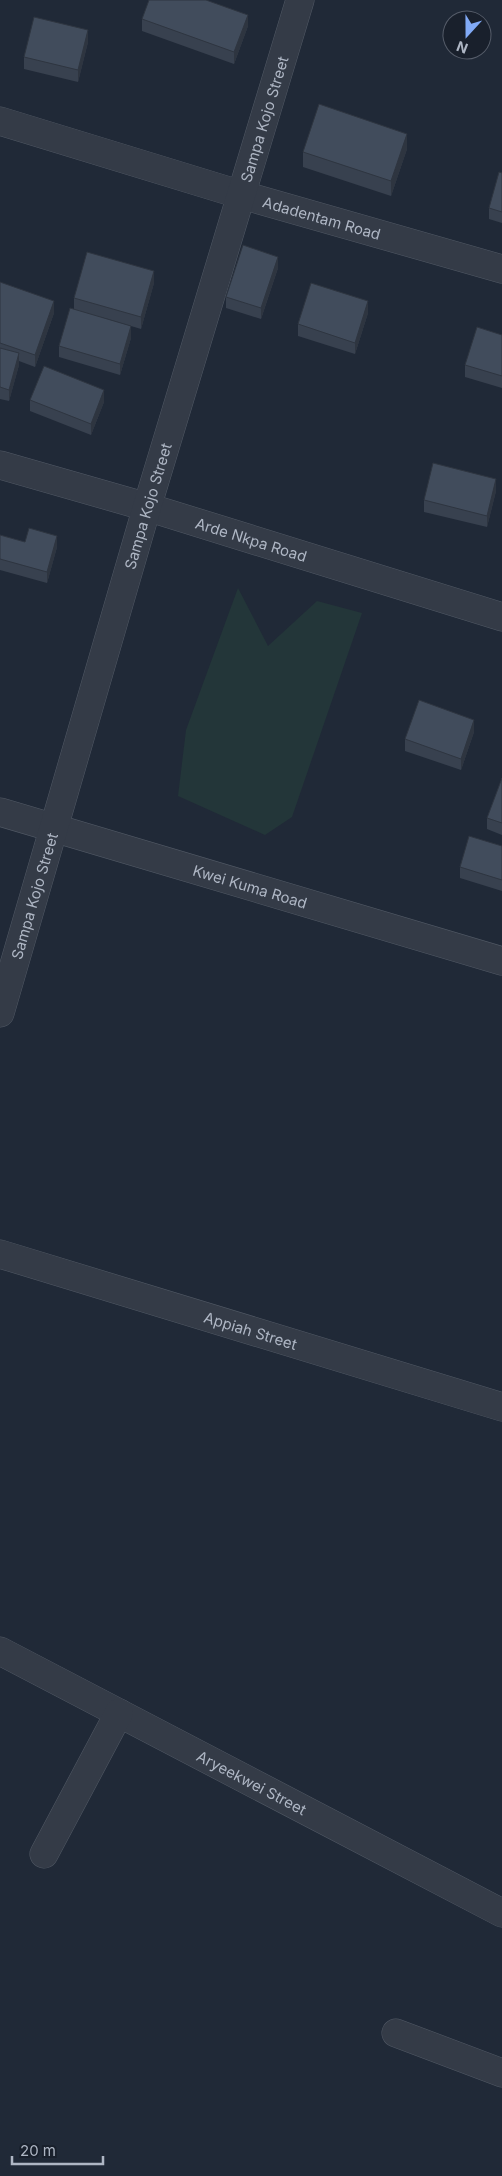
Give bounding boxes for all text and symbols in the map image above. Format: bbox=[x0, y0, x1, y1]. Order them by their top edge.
north arrow bbox=[442, 10, 492, 60]
text: N bbox=[454, 38, 470, 57]
street label: Sampa Kojo Street bbox=[236, 54, 292, 185]
street label: Adadentam Road bbox=[261, 192, 383, 244]
street label: Sampa Kojo Street bbox=[120, 440, 175, 571]
street label: Arde Nkpa Road bbox=[193, 513, 309, 565]
street label: Sampa Kojo Street bbox=[7, 830, 61, 961]
street label: Kwei Kuma Road bbox=[191, 860, 310, 912]
street label: Appiah Street bbox=[202, 1307, 300, 1354]
street label: Aryeekwei Street bbox=[194, 1746, 310, 1819]
scale bar bbox=[12, 2134, 104, 2166]
text: 20 m bbox=[20, 2141, 56, 2160]

